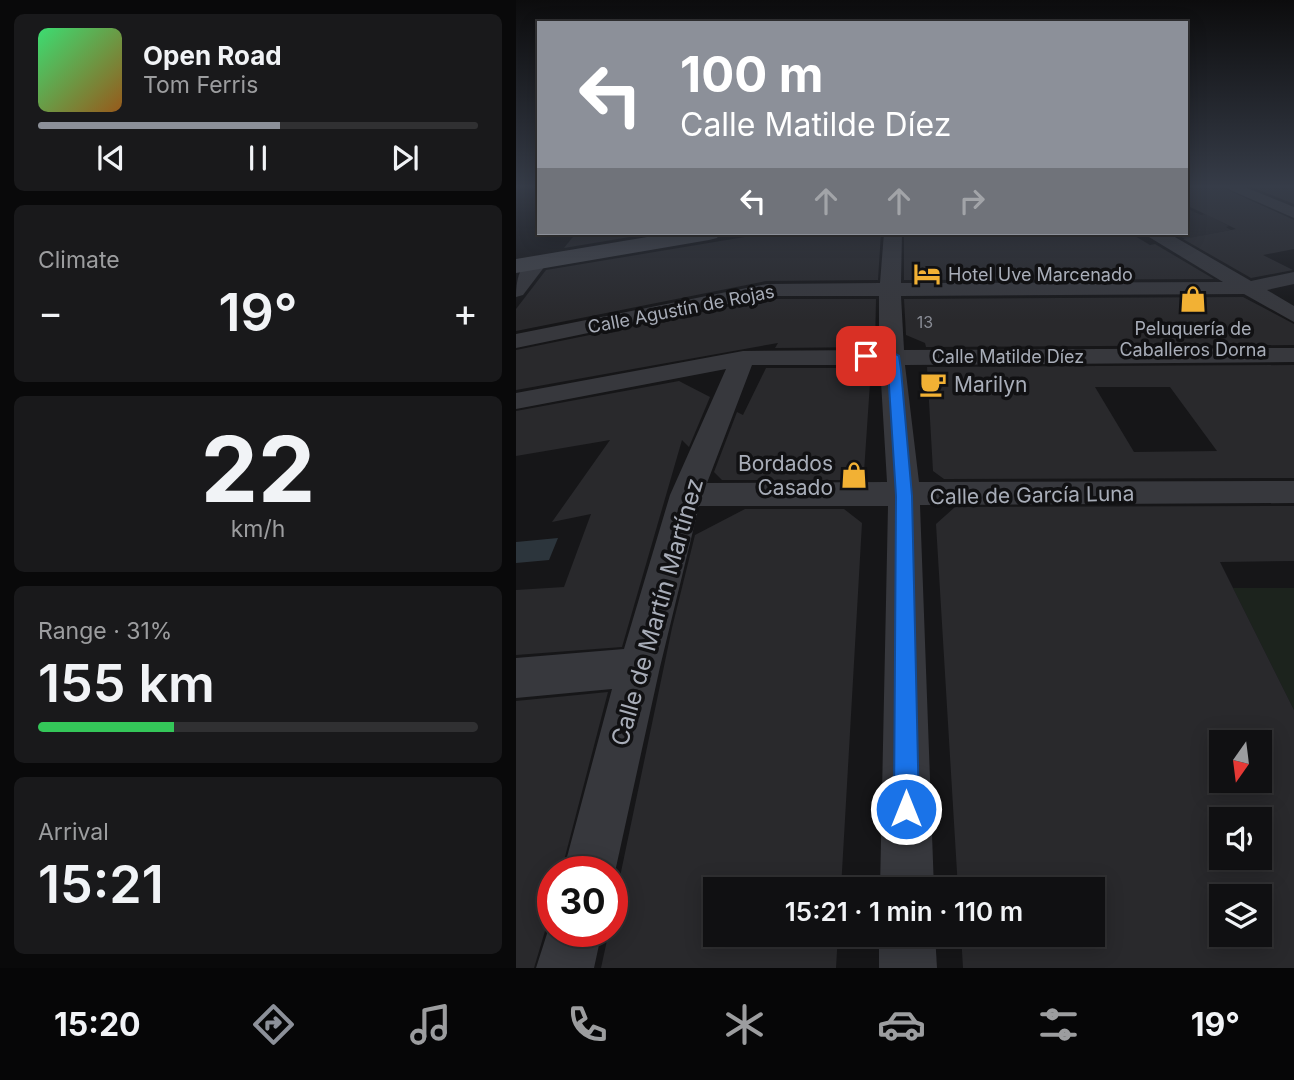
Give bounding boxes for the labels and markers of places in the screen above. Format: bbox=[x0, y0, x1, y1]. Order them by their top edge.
hotel icon: Hotel Uve Marcenado bbox=[912, 259, 942, 289]
place label: Hotel Uve Marcenado bbox=[948, 264, 1133, 285]
shop icon: Peluquería de Caballeros Dorna bbox=[1178, 284, 1208, 314]
place label: Peluquería de Caballeros Dorna bbox=[1119, 318, 1267, 360]
pin bbox=[836, 326, 896, 386]
cafe icon: Marilyn bbox=[918, 369, 948, 399]
place label: Marilyn bbox=[954, 372, 1027, 397]
place label: Bordados Casado bbox=[738, 451, 833, 500]
shop icon: Bordados Casado bbox=[839, 460, 869, 490]

